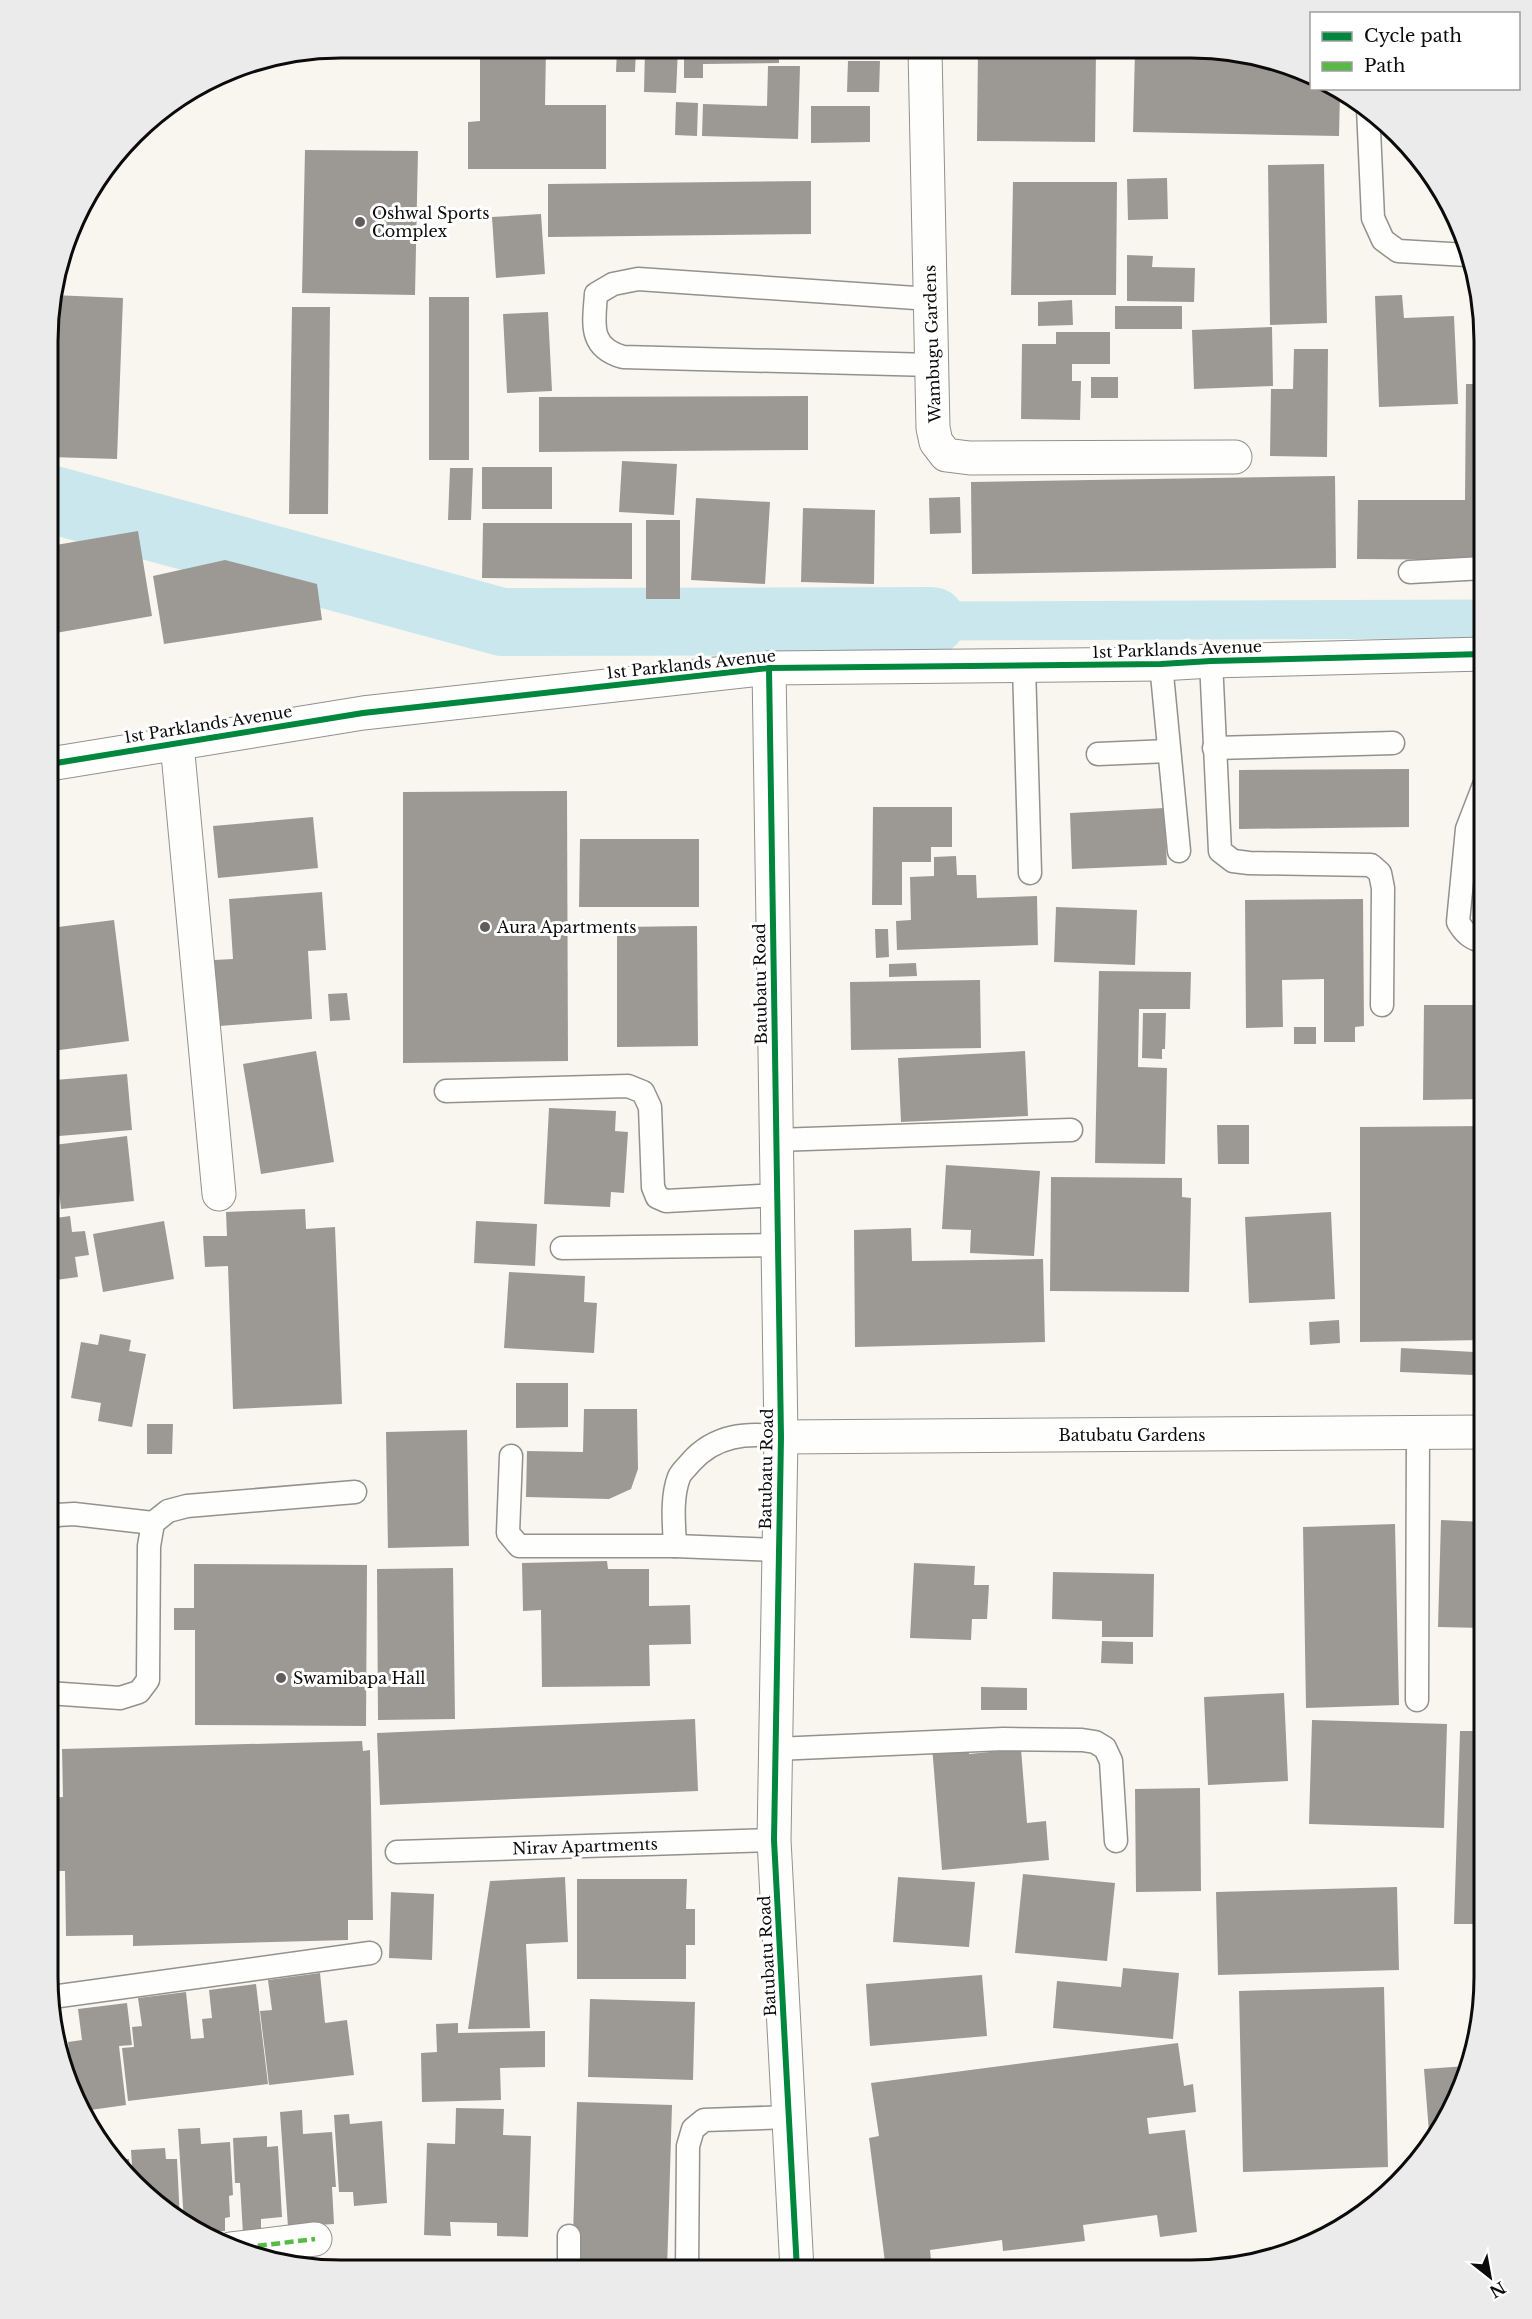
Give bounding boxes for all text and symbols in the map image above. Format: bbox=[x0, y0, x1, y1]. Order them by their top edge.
legend bbox=[1310, 12, 1520, 90]
text: Cycle path bbox=[1364, 25, 1462, 47]
text: Path bbox=[1364, 55, 1405, 77]
place label: Oshwal Sports Complex bbox=[372, 203, 490, 241]
marker: Oshwal Sports Complex bbox=[353, 215, 367, 229]
street label: Wambugu Gardens bbox=[919, 265, 945, 424]
street label: 1st Parklands Avenue bbox=[1092, 636, 1262, 662]
street label: 1st Parklands Avenue bbox=[605, 645, 777, 683]
street label: 1st Parklands Avenue bbox=[122, 701, 294, 747]
place label: Aura Apartments bbox=[496, 917, 637, 937]
marker: Aura Apartments bbox=[478, 920, 492, 934]
street label: Batubatu Road bbox=[749, 923, 771, 1045]
street label: Batubatu Road bbox=[755, 1408, 777, 1530]
street label: Batubatu Gardens bbox=[1058, 1425, 1206, 1445]
place label: Swamibapa Hall bbox=[293, 1668, 426, 1688]
marker: Swamibapa Hall bbox=[274, 1671, 288, 1685]
street label: Nirav Apartments bbox=[512, 1833, 658, 1859]
street label: Batubatu Road bbox=[754, 1895, 780, 2017]
north arrow bbox=[1460, 2247, 1520, 2307]
text: N bbox=[1486, 2277, 1509, 2302]

